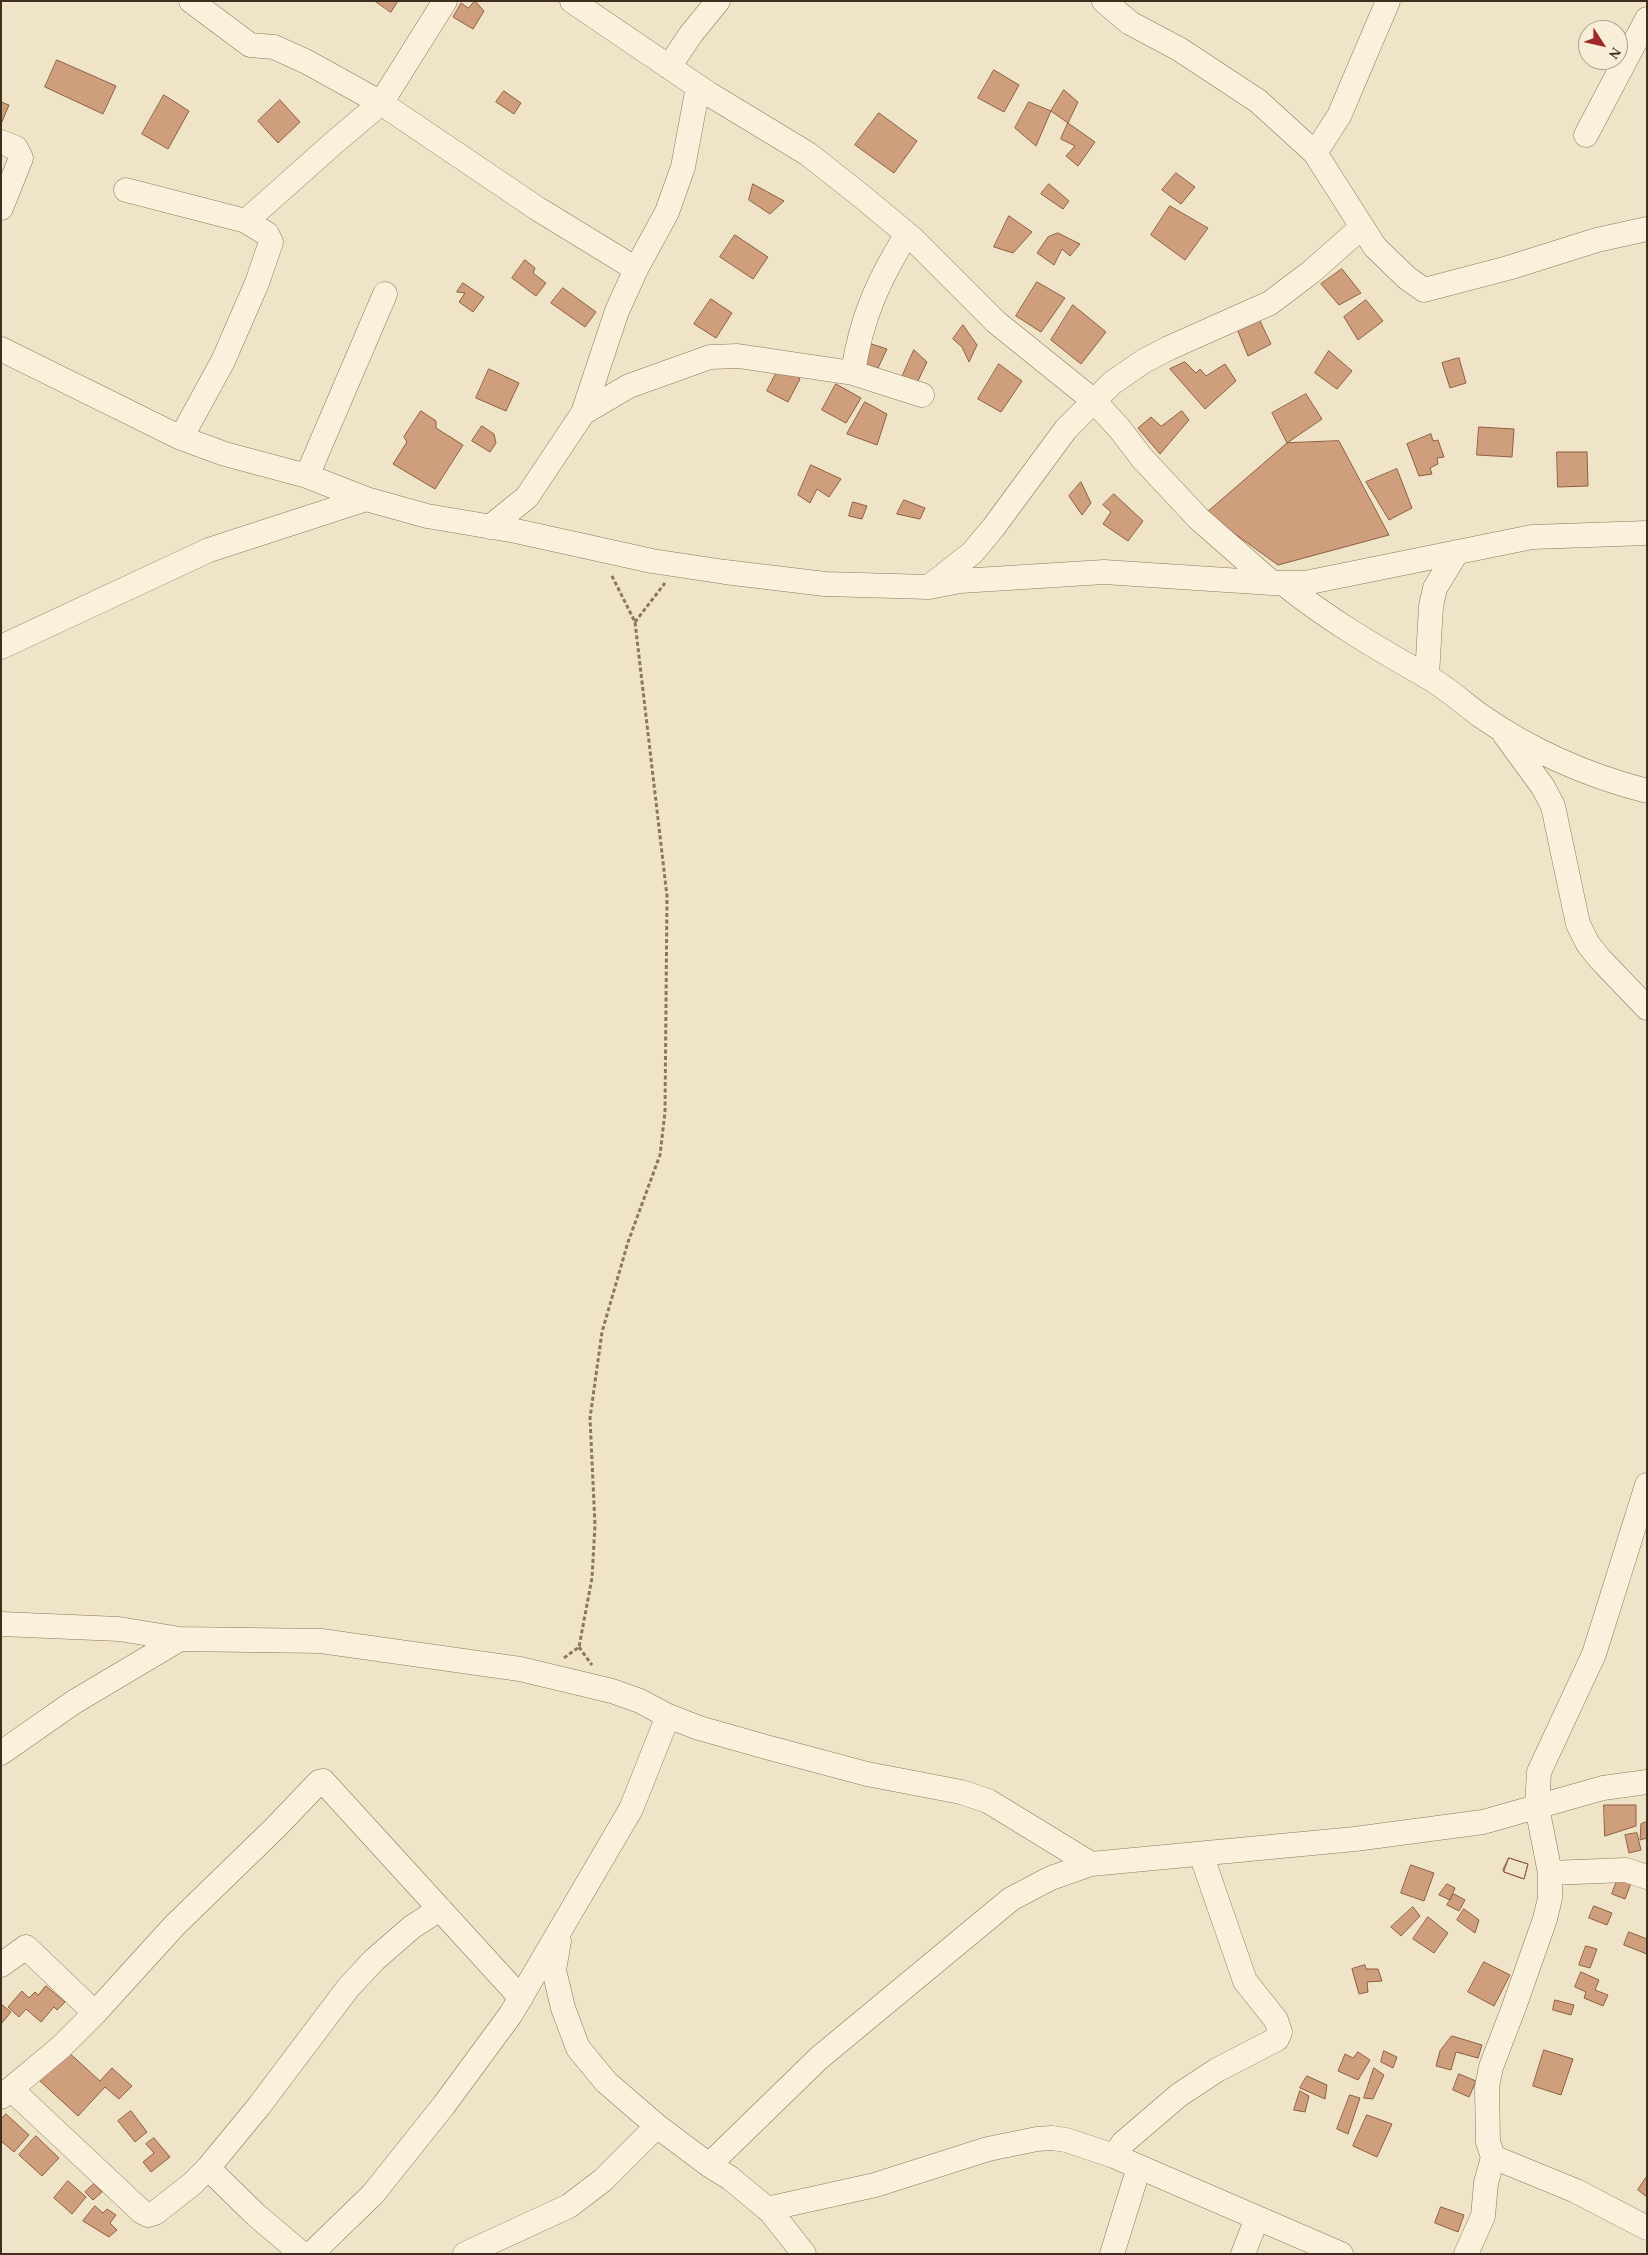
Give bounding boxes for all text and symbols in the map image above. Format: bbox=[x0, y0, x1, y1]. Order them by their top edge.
north arrow bbox=[1578, 20, 1628, 70]
text: N bbox=[1606, 45, 1624, 62]

